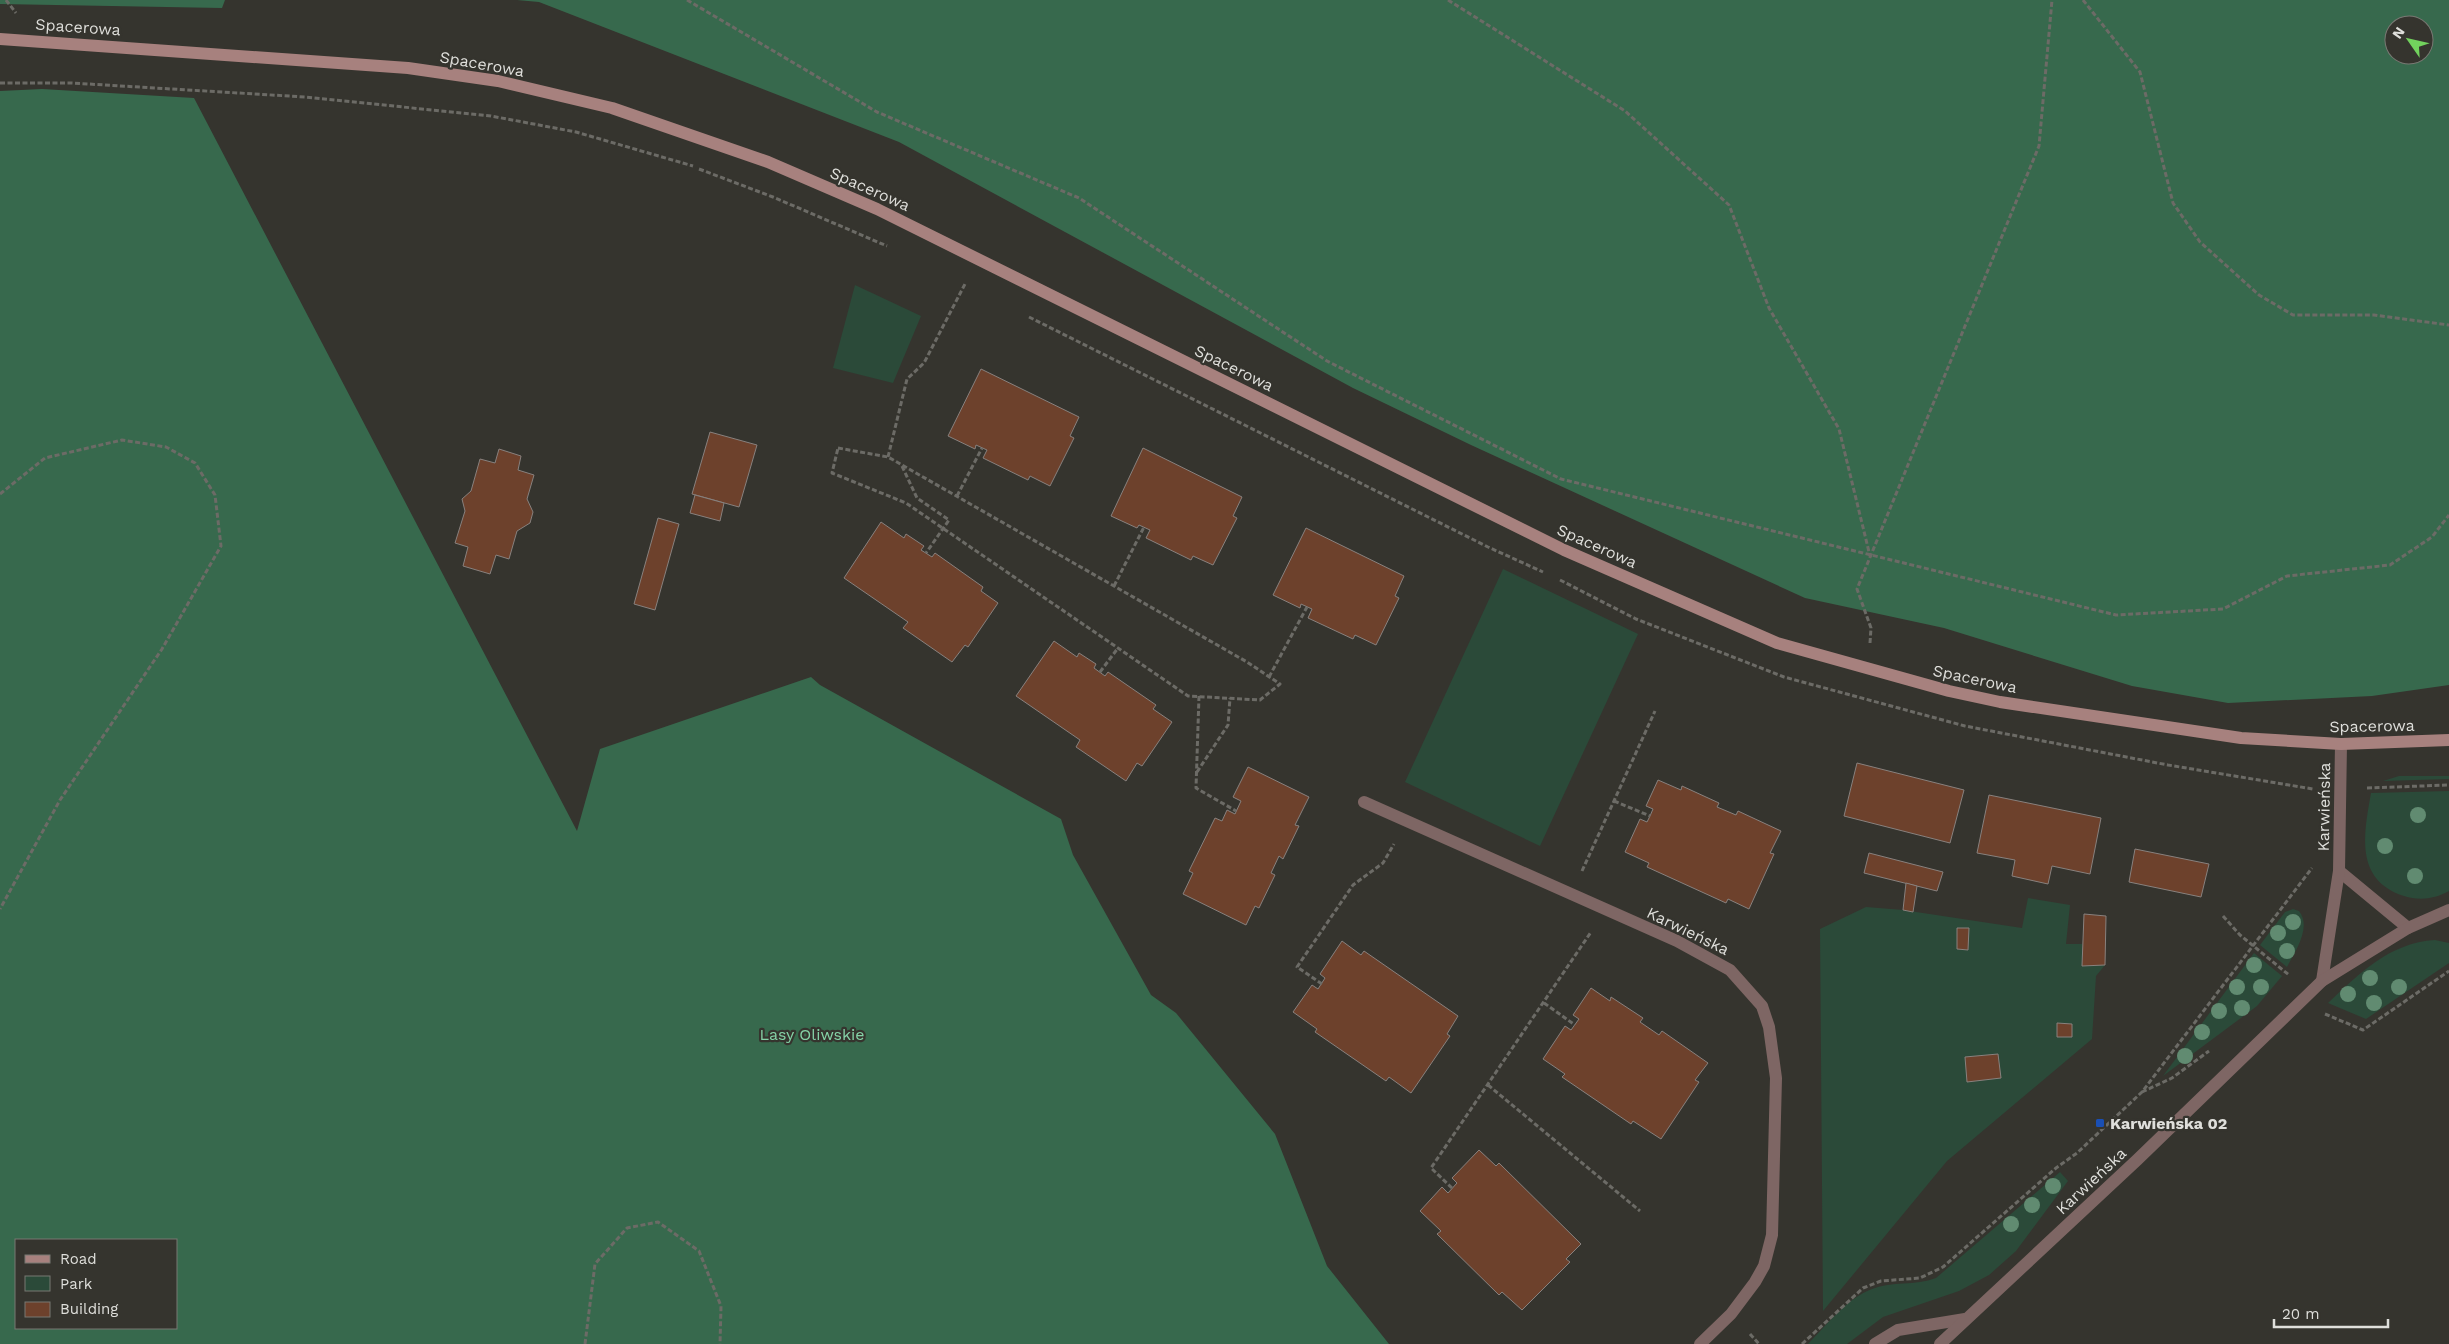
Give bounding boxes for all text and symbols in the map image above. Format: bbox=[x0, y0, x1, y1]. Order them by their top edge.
street label: Spacerowa bbox=[35, 15, 121, 39]
north arrow bbox=[2384, 15, 2434, 65]
text: N bbox=[2389, 24, 2408, 42]
street label: Spacerowa bbox=[438, 47, 526, 81]
street label: Spacerowa bbox=[827, 163, 913, 215]
street label: Spacerowa bbox=[1191, 341, 1277, 395]
street label: Spacerowa bbox=[1554, 520, 1640, 572]
street label: Spacerowa bbox=[1931, 661, 2019, 697]
street label: Spacerowa bbox=[2329, 716, 2415, 736]
street label: Karwieńska bbox=[2314, 762, 2334, 852]
street label: Karwieńska bbox=[1644, 903, 1732, 959]
park label: Lasy Oliwskie bbox=[759, 1025, 865, 1044]
place label: Karwieńska 02 bbox=[2110, 1114, 2227, 1133]
marker: Karwieńska 02 bbox=[2094, 1117, 2106, 1129]
street label: Karwieńska bbox=[2052, 1144, 2130, 1218]
legend bbox=[15, 1239, 178, 1329]
text: Road bbox=[60, 1250, 97, 1268]
text: Park bbox=[60, 1275, 93, 1293]
scale bar bbox=[2274, 1296, 2388, 1328]
text: Building bbox=[60, 1300, 118, 1318]
text: 20 m bbox=[2282, 1305, 2320, 1323]

